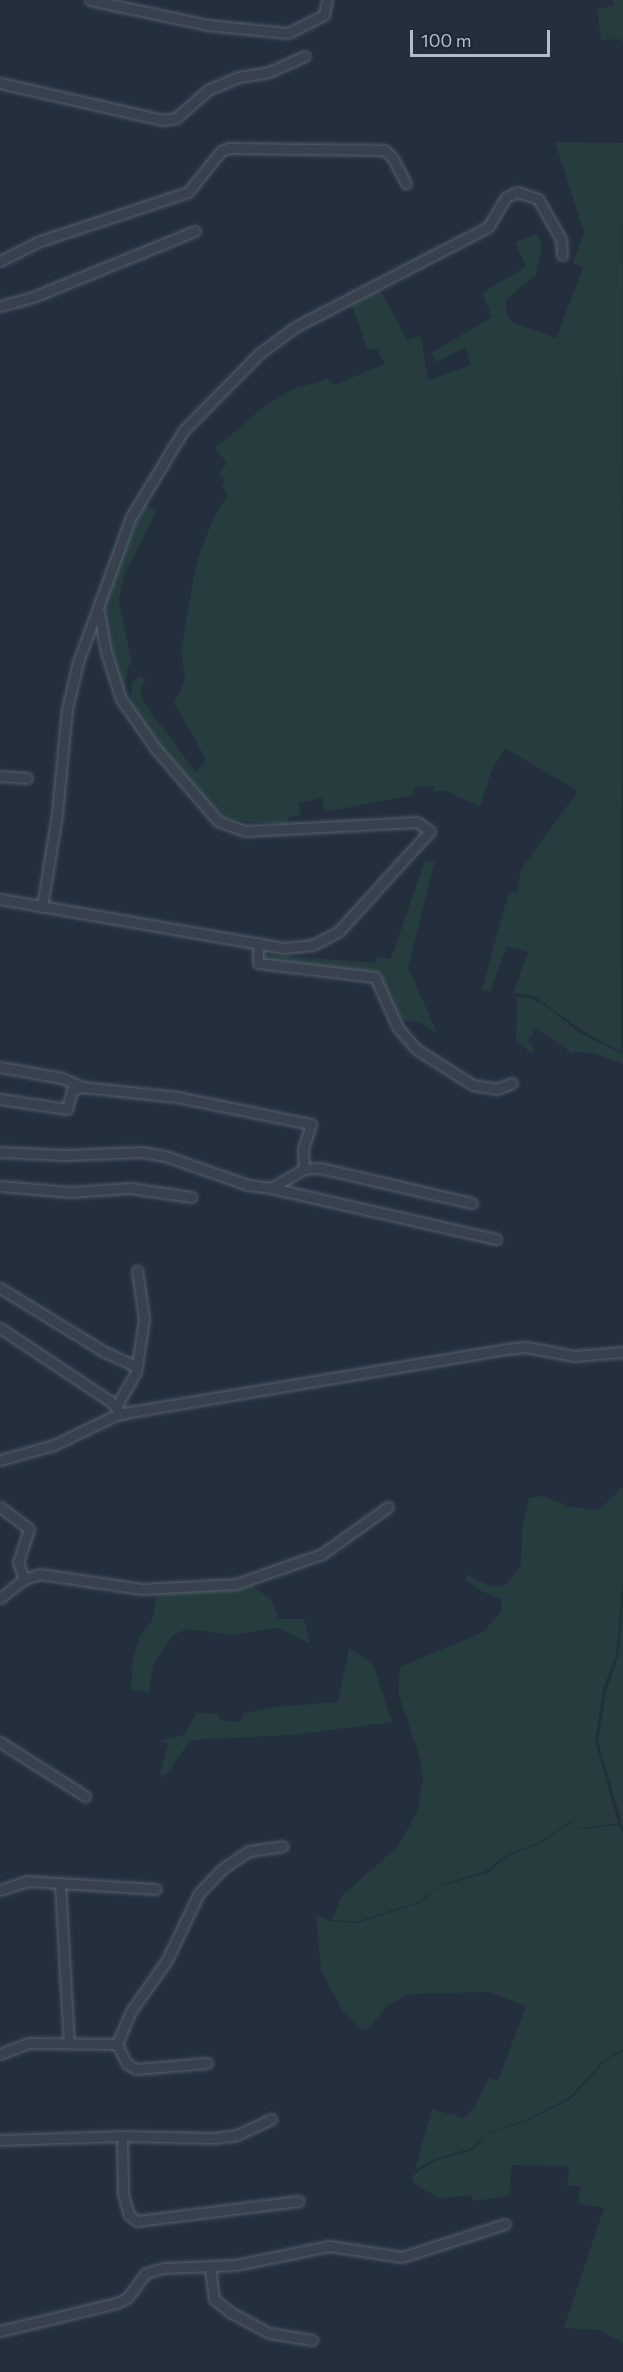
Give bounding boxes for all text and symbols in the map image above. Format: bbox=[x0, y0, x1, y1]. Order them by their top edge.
scale bar bbox=[413, 18, 552, 56]
text: 100 m bbox=[421, 29, 471, 51]

